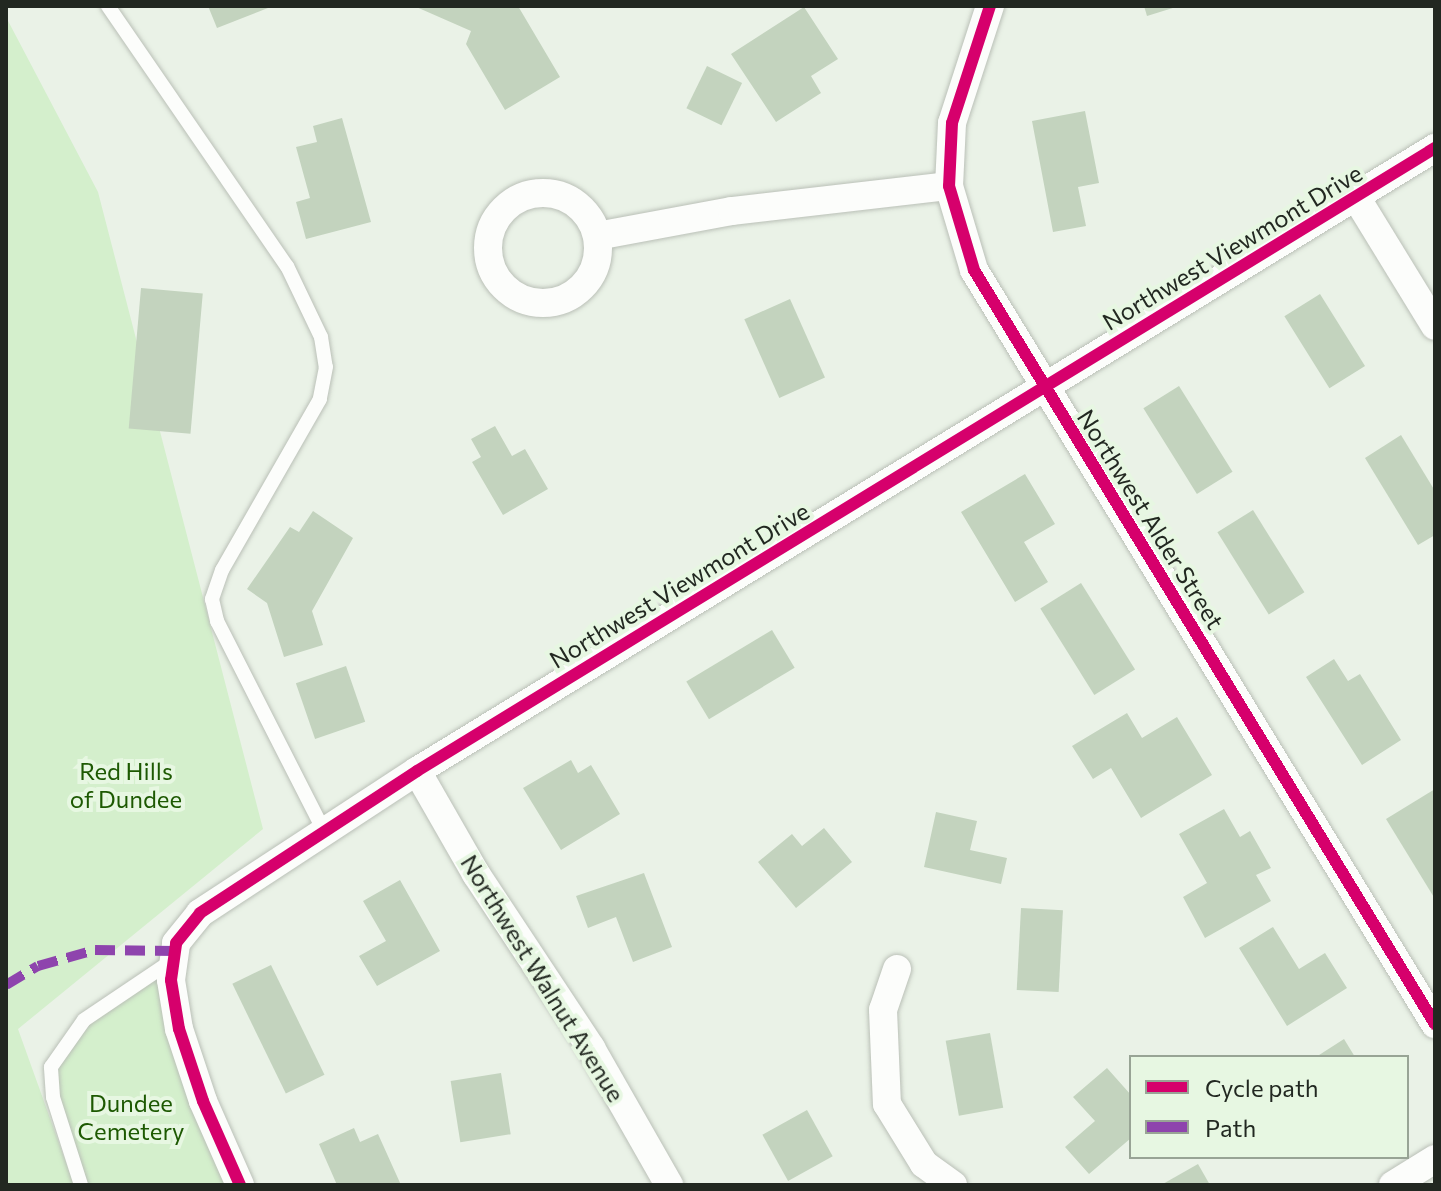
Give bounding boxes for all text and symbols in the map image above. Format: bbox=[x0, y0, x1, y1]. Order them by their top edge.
street label: Northwest Viewmont Drive bbox=[1097, 158, 1367, 336]
street label: Northwest Alder Street bbox=[1072, 404, 1230, 634]
street label: Northwest Viewmont Drive bbox=[544, 496, 814, 674]
park label: Red Hills of Dundee bbox=[70, 757, 182, 813]
street label: Northwest Walnut Avenue bbox=[455, 849, 631, 1107]
legend bbox=[1129, 1055, 1409, 1159]
text: Cycle path bbox=[1205, 1073, 1319, 1102]
park label: Dundee Cemetery bbox=[78, 1089, 184, 1145]
text: Path bbox=[1205, 1113, 1256, 1142]

